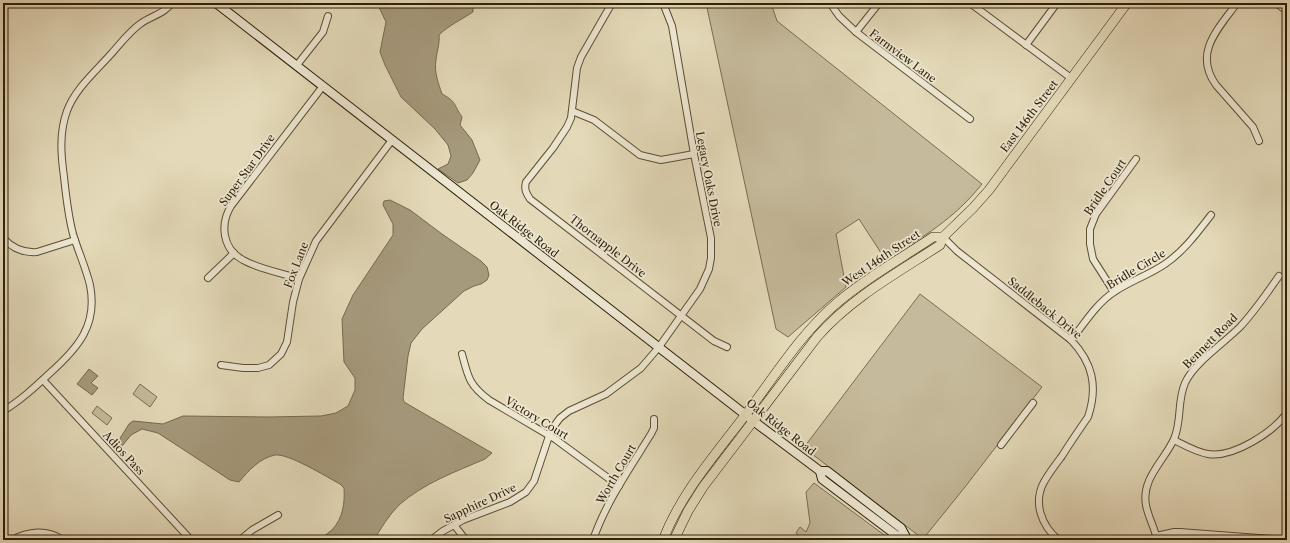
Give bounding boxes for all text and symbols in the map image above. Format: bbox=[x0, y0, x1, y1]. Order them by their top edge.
street label: Farmview Lane bbox=[867, 26, 939, 86]
street label: East 146th Street bbox=[997, 77, 1061, 155]
street label: Legacy Oaks Drive bbox=[693, 130, 725, 228]
street label: Super Star Drive bbox=[216, 131, 278, 209]
street label: Bridle Court bbox=[1081, 156, 1129, 218]
street label: Oak Ridge Road bbox=[487, 198, 562, 261]
street label: Thornapple Drive bbox=[567, 212, 649, 280]
street label: West 146th Street bbox=[838, 227, 923, 290]
street label: Fox Lane bbox=[281, 240, 311, 290]
street label: Bridle Circle bbox=[1104, 246, 1168, 292]
street label: Saddleback Drive bbox=[1005, 274, 1085, 342]
street label: Bennett Road bbox=[1180, 310, 1241, 371]
street label: Victory Court bbox=[502, 393, 571, 442]
street label: Oak Ridge Road bbox=[744, 396, 819, 459]
street label: Adios Pass bbox=[99, 427, 148, 478]
street label: Worth Court bbox=[593, 442, 639, 507]
street label: Sapphire Drive bbox=[442, 480, 518, 526]

